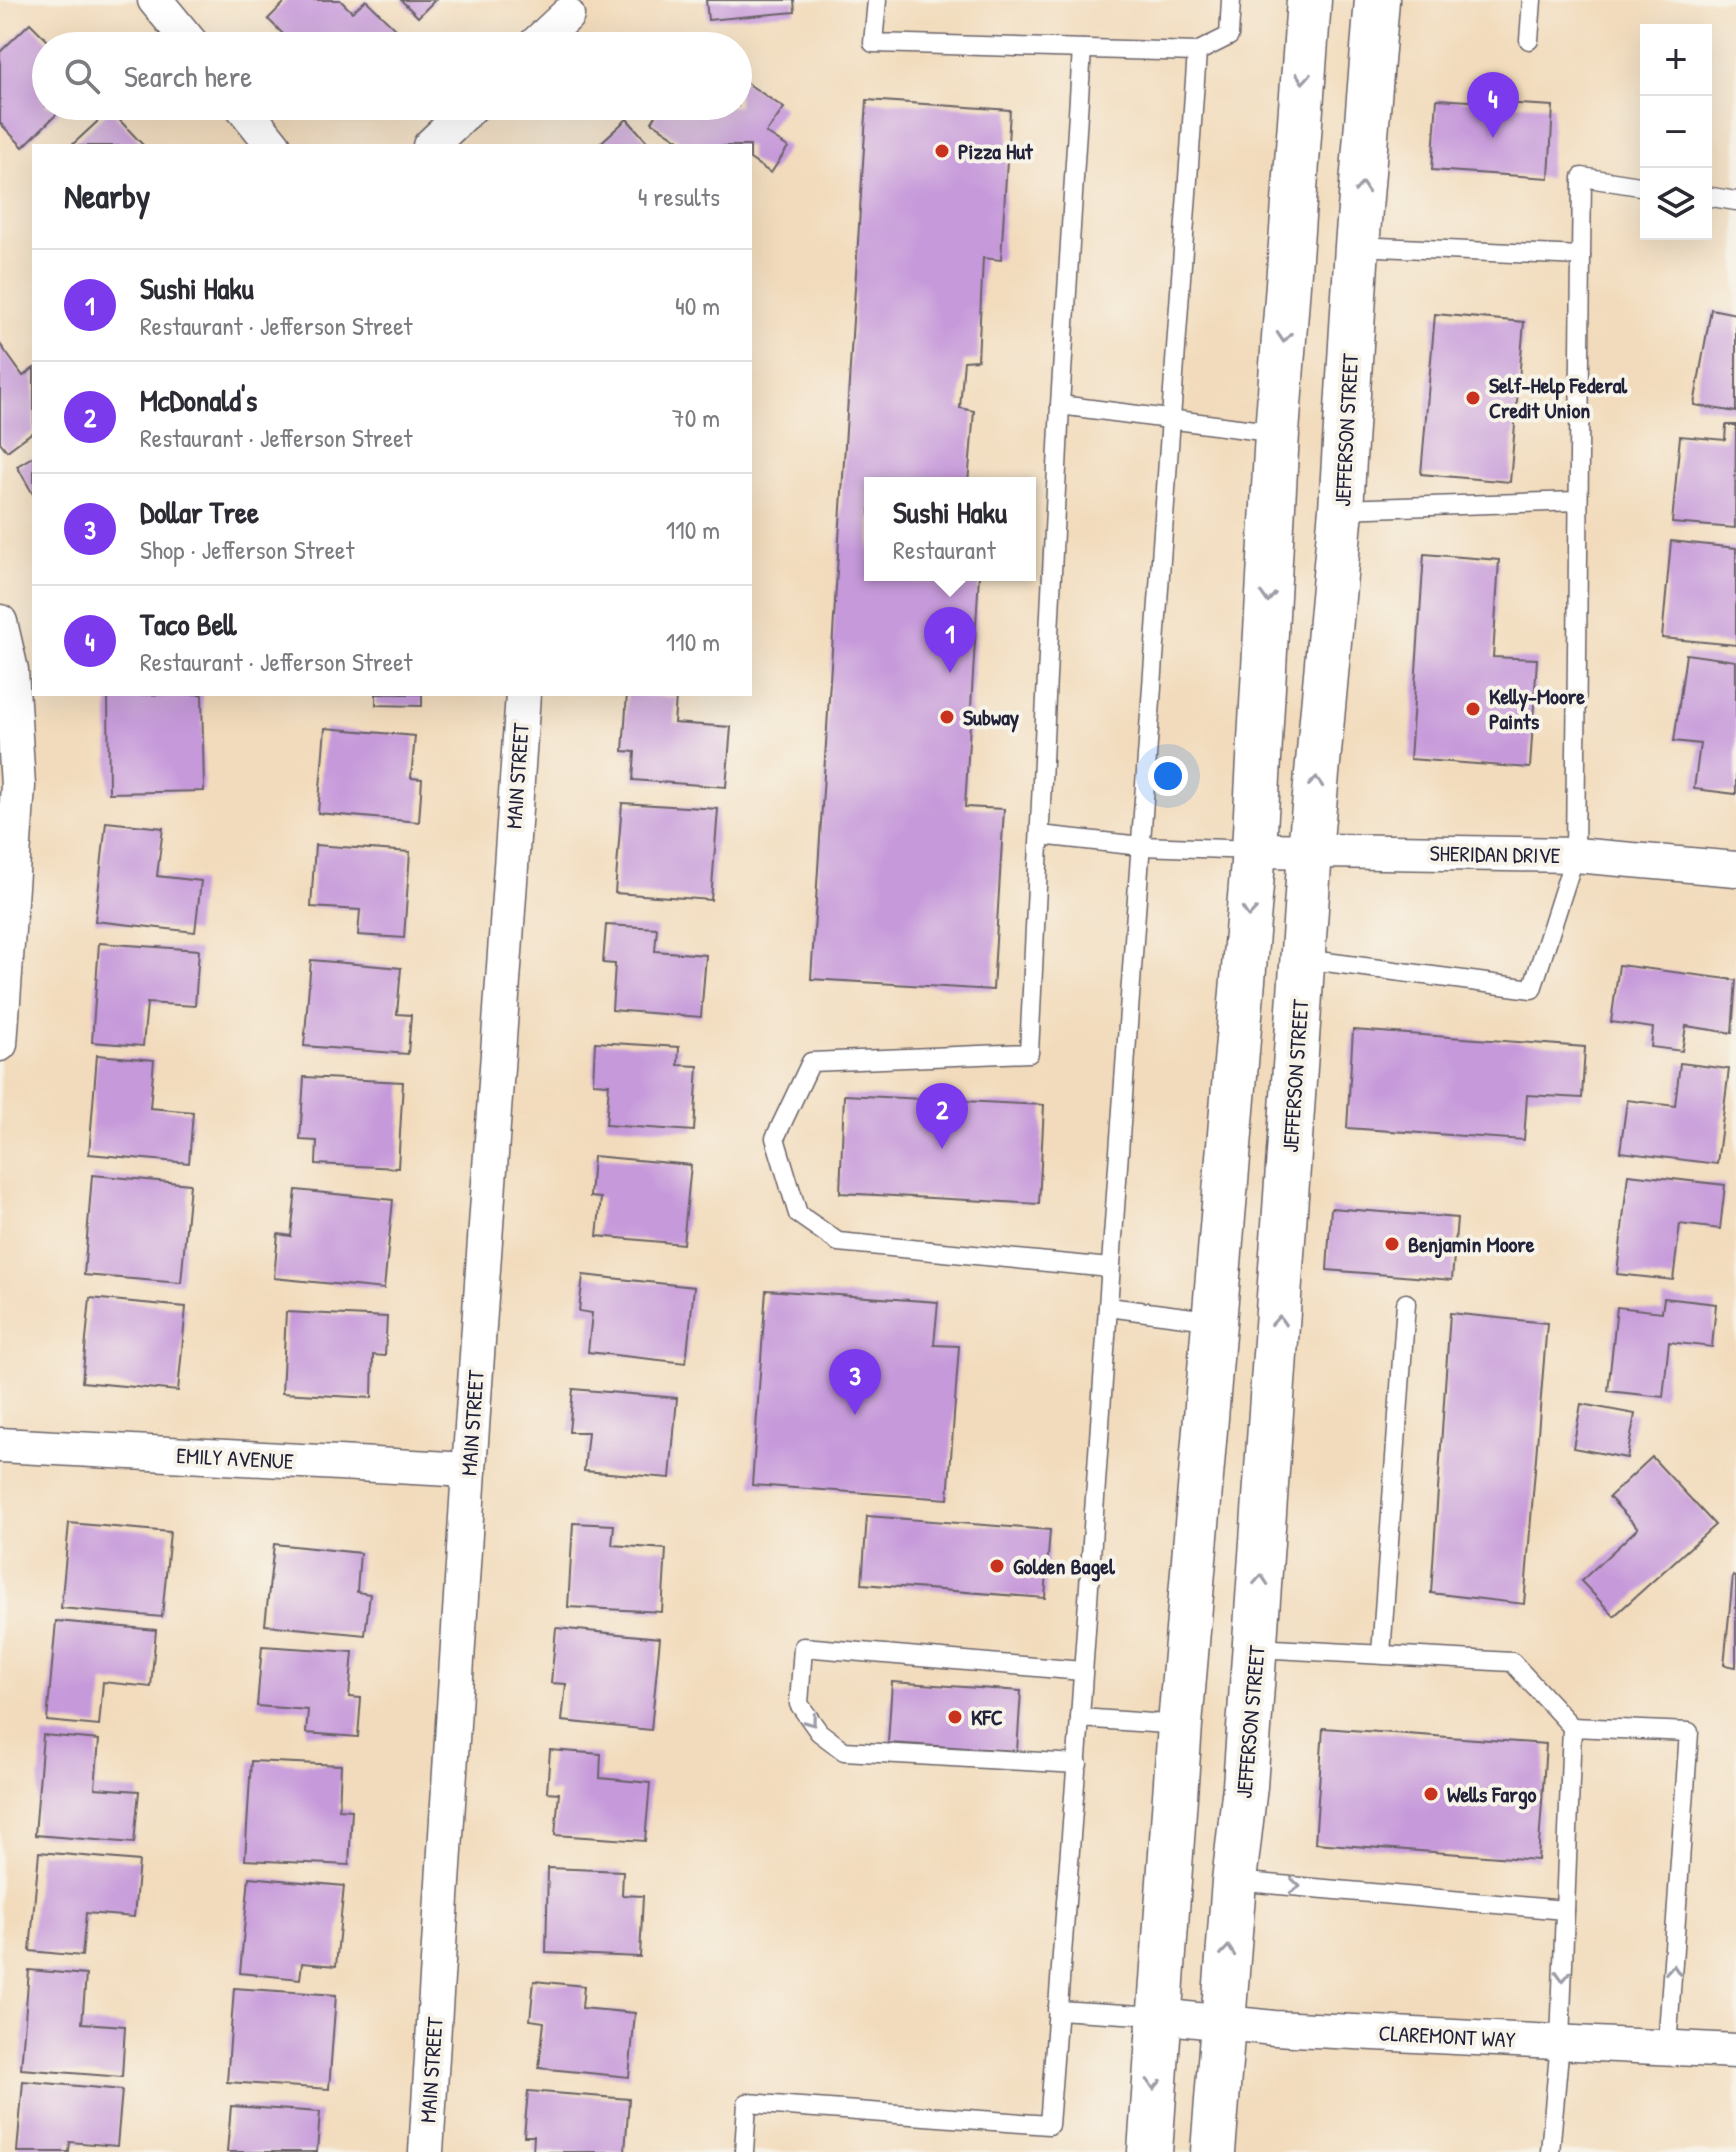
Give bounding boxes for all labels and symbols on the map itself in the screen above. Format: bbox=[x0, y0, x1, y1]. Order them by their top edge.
one-way arrow bbox=[1295, 72, 1312, 85]
pin: 4 bbox=[1467, 72, 1519, 138]
place label: Pizza Hut bbox=[958, 136, 1034, 166]
marker: Pizza Hut bbox=[933, 142, 951, 160]
one-way arrow bbox=[1353, 181, 1370, 194]
one-way arrow bbox=[1276, 331, 1293, 344]
street label: JEFFERSON STREET bbox=[1327, 352, 1365, 507]
place label: Self-Help Federal Credit Union bbox=[1489, 370, 1628, 425]
marker: Self-Help Federal Credit Union bbox=[1464, 389, 1482, 407]
one-way arrow bbox=[1260, 591, 1277, 604]
pin: 1 bbox=[924, 607, 976, 673]
place label: Kelly-Moore Paints bbox=[1489, 681, 1585, 736]
marker: Kelly-Moore Paints bbox=[1464, 700, 1482, 718]
place label: Subway bbox=[963, 702, 1020, 733]
marker: Subway bbox=[938, 708, 956, 726]
street label: MAIN STREET bbox=[498, 721, 536, 830]
your location bbox=[1148, 756, 1188, 796]
one-way arrow bbox=[1308, 775, 1325, 788]
street label: SHERIDAN DRIVE bbox=[1429, 838, 1561, 870]
one-way arrow bbox=[1241, 906, 1258, 919]
street label: JEFFERSON STREET bbox=[1275, 998, 1315, 1154]
pin: 2 bbox=[916, 1083, 968, 1149]
place label: Benjamin Moore bbox=[1408, 1229, 1535, 1259]
marker: Benjamin Moore bbox=[1383, 1235, 1401, 1253]
one-way arrow bbox=[1270, 1314, 1287, 1327]
pin: 3 bbox=[829, 1349, 881, 1415]
street label: MAIN STREET bbox=[453, 1368, 491, 1477]
street label: EMILY AVENUE bbox=[176, 1440, 295, 1476]
place label: Golden Bagel bbox=[1013, 1551, 1116, 1582]
marker: Golden Bagel bbox=[988, 1557, 1006, 1575]
one-way arrow bbox=[1252, 1573, 1269, 1586]
street label: JEFFERSON STREET bbox=[1228, 1644, 1272, 1800]
place label: KFC bbox=[971, 1702, 1003, 1732]
marker: KFC bbox=[946, 1708, 964, 1726]
one-way arrow bbox=[801, 1712, 816, 1727]
place label: Wells Fargo bbox=[1447, 1779, 1536, 1810]
marker: Wells Fargo bbox=[1422, 1785, 1440, 1803]
one-way arrow bbox=[1289, 1877, 1302, 1894]
one-way arrow bbox=[1219, 1944, 1236, 1957]
one-way arrow bbox=[1664, 1963, 1681, 1976]
one-way arrow bbox=[1554, 1970, 1571, 1983]
street label: MAIN STREET bbox=[412, 2015, 450, 2124]
street label: CLAREMONT WAY bbox=[1378, 2017, 1517, 2055]
one-way arrow bbox=[1146, 2078, 1163, 2091]

